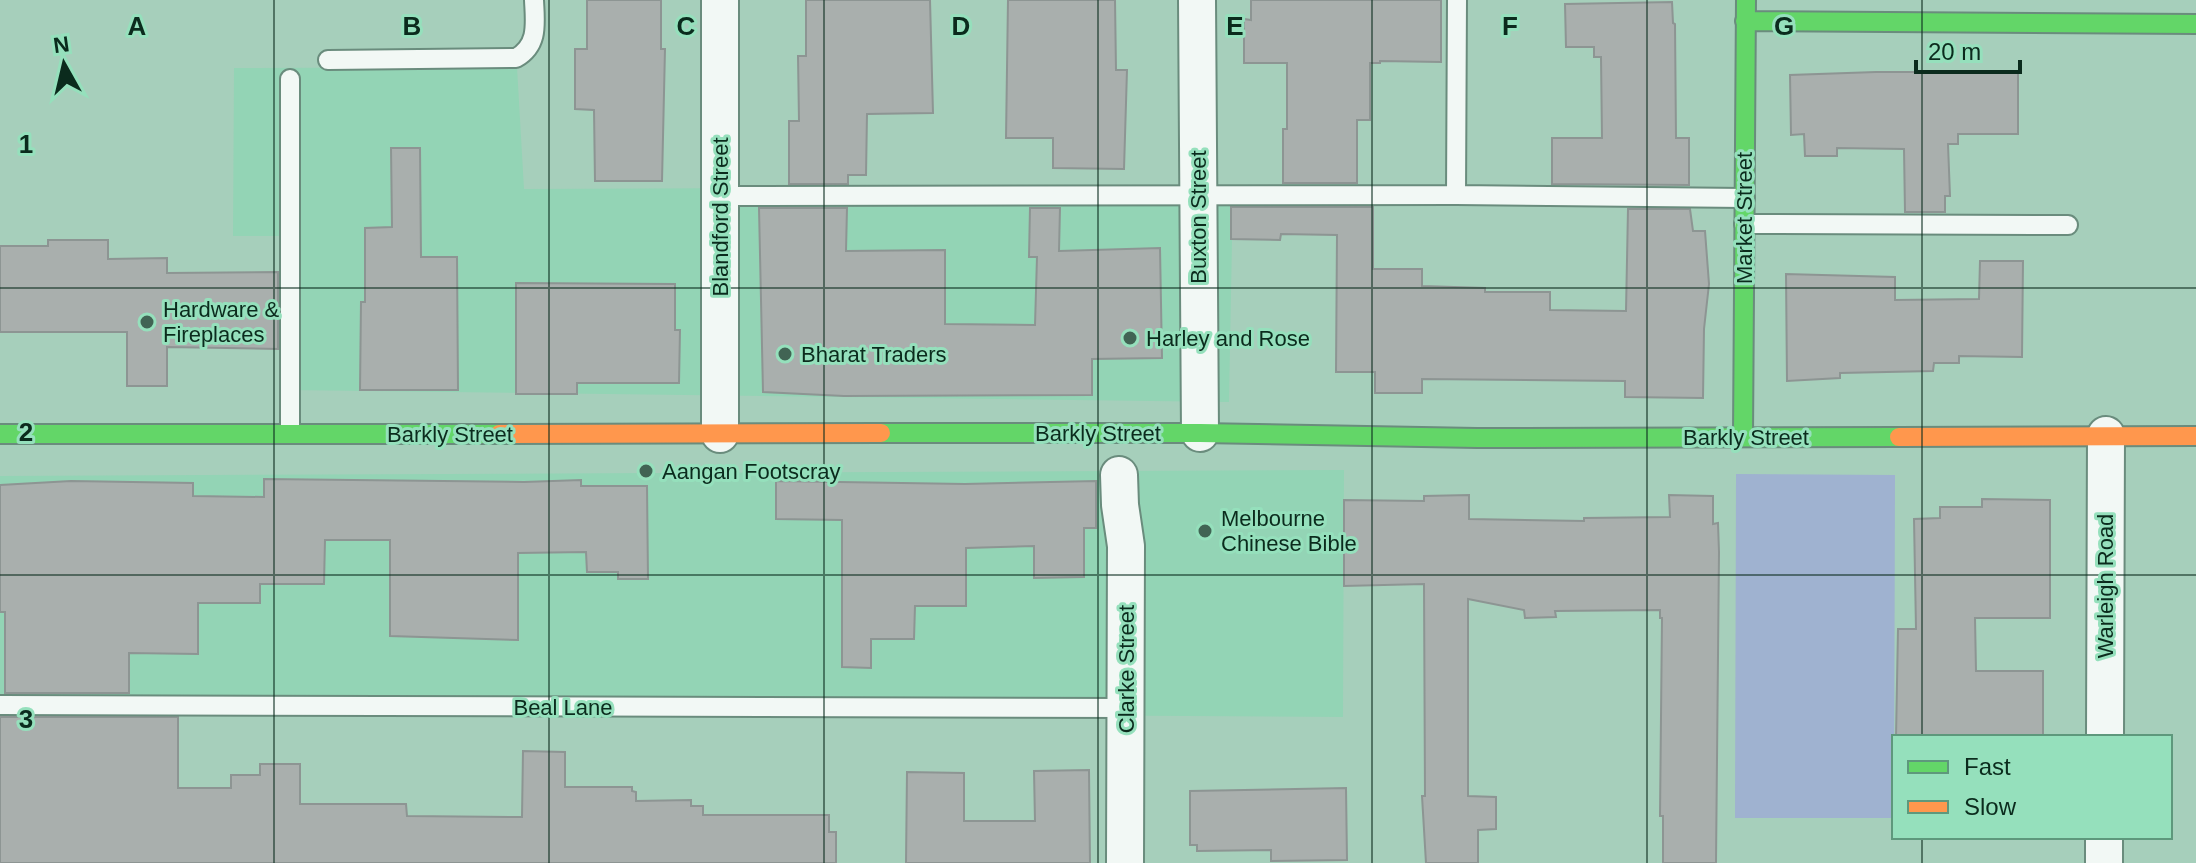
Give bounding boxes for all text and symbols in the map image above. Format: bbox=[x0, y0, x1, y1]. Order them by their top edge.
text: A bbox=[128, 11, 147, 41]
text: B bbox=[403, 11, 421, 41]
text: C bbox=[677, 11, 696, 41]
text: D bbox=[952, 11, 970, 41]
text: E bbox=[1226, 11, 1244, 41]
text: F bbox=[1502, 11, 1518, 41]
text: G bbox=[1774, 11, 1794, 41]
north arrow bbox=[24, 24, 104, 104]
scale bar bbox=[1916, 24, 2020, 74]
text: N bbox=[52, 31, 71, 58]
text: 20 m bbox=[1928, 38, 1981, 65]
text: 1 bbox=[19, 129, 33, 159]
street label: Blandford Street bbox=[708, 138, 733, 296]
street label: Buxton Street bbox=[1186, 150, 1211, 284]
street label: Market Street bbox=[1732, 152, 1757, 284]
place label: Hardware & Fireplaces bbox=[163, 297, 279, 347]
marker: Hardware & Fireplaces bbox=[138, 313, 156, 331]
place label: Harley and Rose bbox=[1146, 326, 1310, 351]
marker: Harley and Rose bbox=[1121, 329, 1139, 347]
place label: Bharat Traders bbox=[801, 342, 947, 367]
marker: Bharat Traders bbox=[776, 345, 794, 363]
text: 2 bbox=[19, 417, 33, 447]
street label: Barkly Street bbox=[1035, 421, 1161, 446]
street label: Barkly Street bbox=[387, 422, 513, 447]
street label: Barkly Street bbox=[1683, 425, 1809, 450]
place label: Aangan Footscray bbox=[662, 459, 841, 484]
marker: Aangan Footscray bbox=[637, 462, 655, 480]
place label: Melbourne Chinese Bible bbox=[1221, 506, 1357, 556]
street label: Warleigh Road bbox=[2093, 514, 2118, 658]
marker: Melbourne Chinese Bible bbox=[1196, 522, 1214, 540]
street label: Clarke Street bbox=[1114, 605, 1139, 733]
street label: Beal Lane bbox=[513, 695, 613, 720]
text: 3 bbox=[19, 704, 33, 734]
legend bbox=[1892, 735, 2172, 839]
text: Fast bbox=[1964, 753, 2011, 780]
text: Slow bbox=[1964, 793, 2017, 820]

